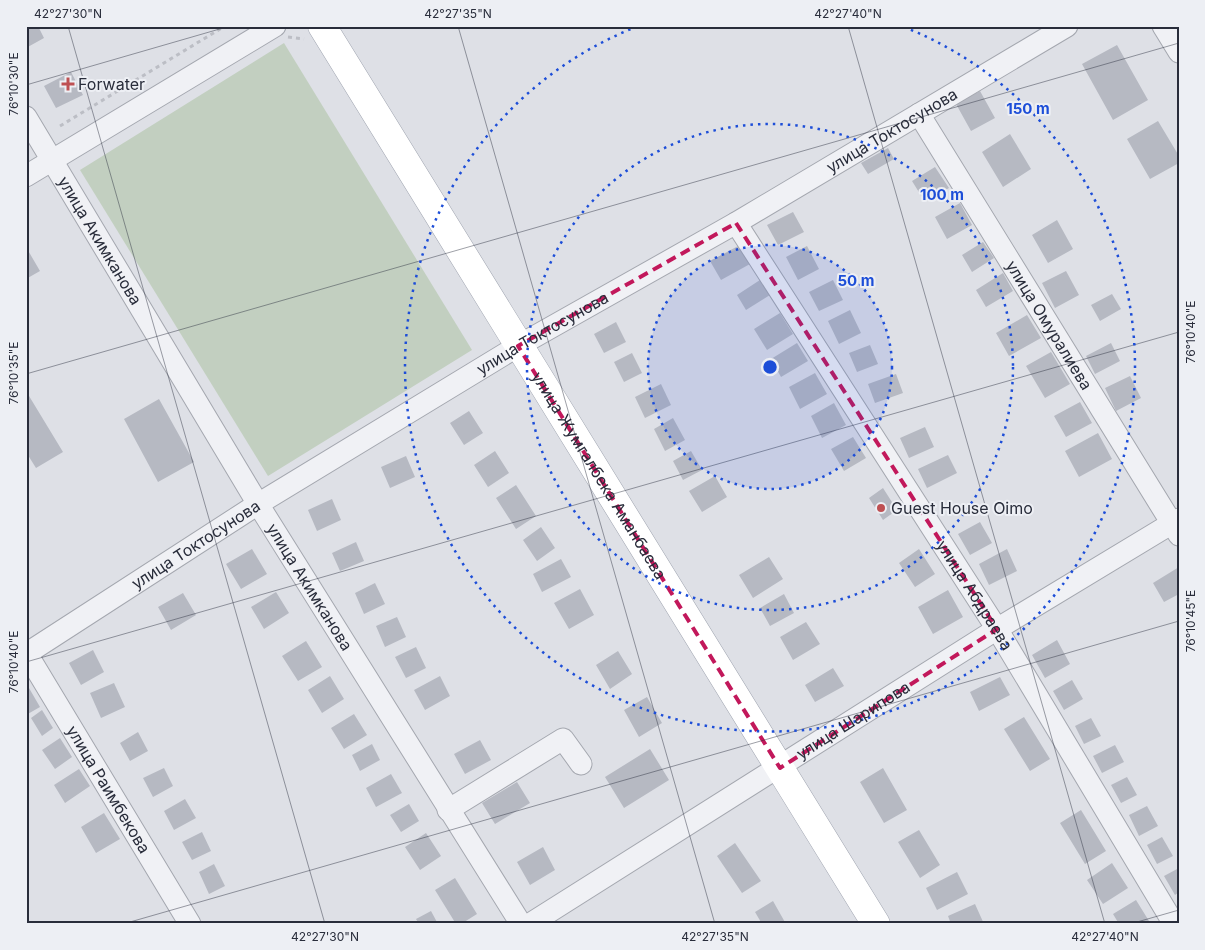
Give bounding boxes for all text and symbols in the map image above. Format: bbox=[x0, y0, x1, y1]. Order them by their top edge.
text: 42°27'30"N bbox=[34, 6, 102, 21]
text: 42°27'35"N bbox=[424, 6, 492, 21]
text: 42°27'40"N bbox=[814, 6, 882, 21]
text: 76°10'30"E bbox=[6, 52, 21, 116]
place label: Forwater bbox=[78, 74, 145, 94]
marker: Forwater bbox=[62, 78, 74, 90]
street label: улица Токтосунова bbox=[823, 84, 961, 177]
text: 150 m bbox=[1006, 99, 1050, 118]
street label: улица Акимканова bbox=[54, 173, 146, 308]
text: 100 m bbox=[920, 185, 964, 204]
street label: улица Омуралиева bbox=[1002, 257, 1097, 393]
text: 50 m bbox=[838, 271, 874, 290]
street label: улица Токтосунова bbox=[473, 287, 612, 379]
text: 76°10'40"E bbox=[1183, 301, 1198, 363]
text: 76°10'35"E bbox=[6, 341, 21, 405]
centre of rings bbox=[761, 358, 779, 376]
street label: улица Жумгалбека Аманбаева bbox=[528, 368, 671, 583]
street label: улица Токтосунова bbox=[128, 495, 264, 593]
place label: Guest House Oimo bbox=[891, 498, 1033, 518]
marker: Guest House Oimo bbox=[875, 502, 887, 514]
street label: улица Акимканова bbox=[263, 520, 357, 654]
street label: улица Абдраева bbox=[932, 536, 1017, 654]
text: 76°10'45"E bbox=[1183, 590, 1198, 652]
text: 76°10'40"E bbox=[6, 631, 21, 693]
street label: улица Шарипова bbox=[792, 677, 914, 763]
street label: улица Раимбекова bbox=[62, 722, 155, 857]
text: 42°27'30"N bbox=[291, 929, 359, 944]
text: 42°27'35"N bbox=[681, 929, 749, 944]
text: 42°27'40"N bbox=[1071, 929, 1139, 944]

